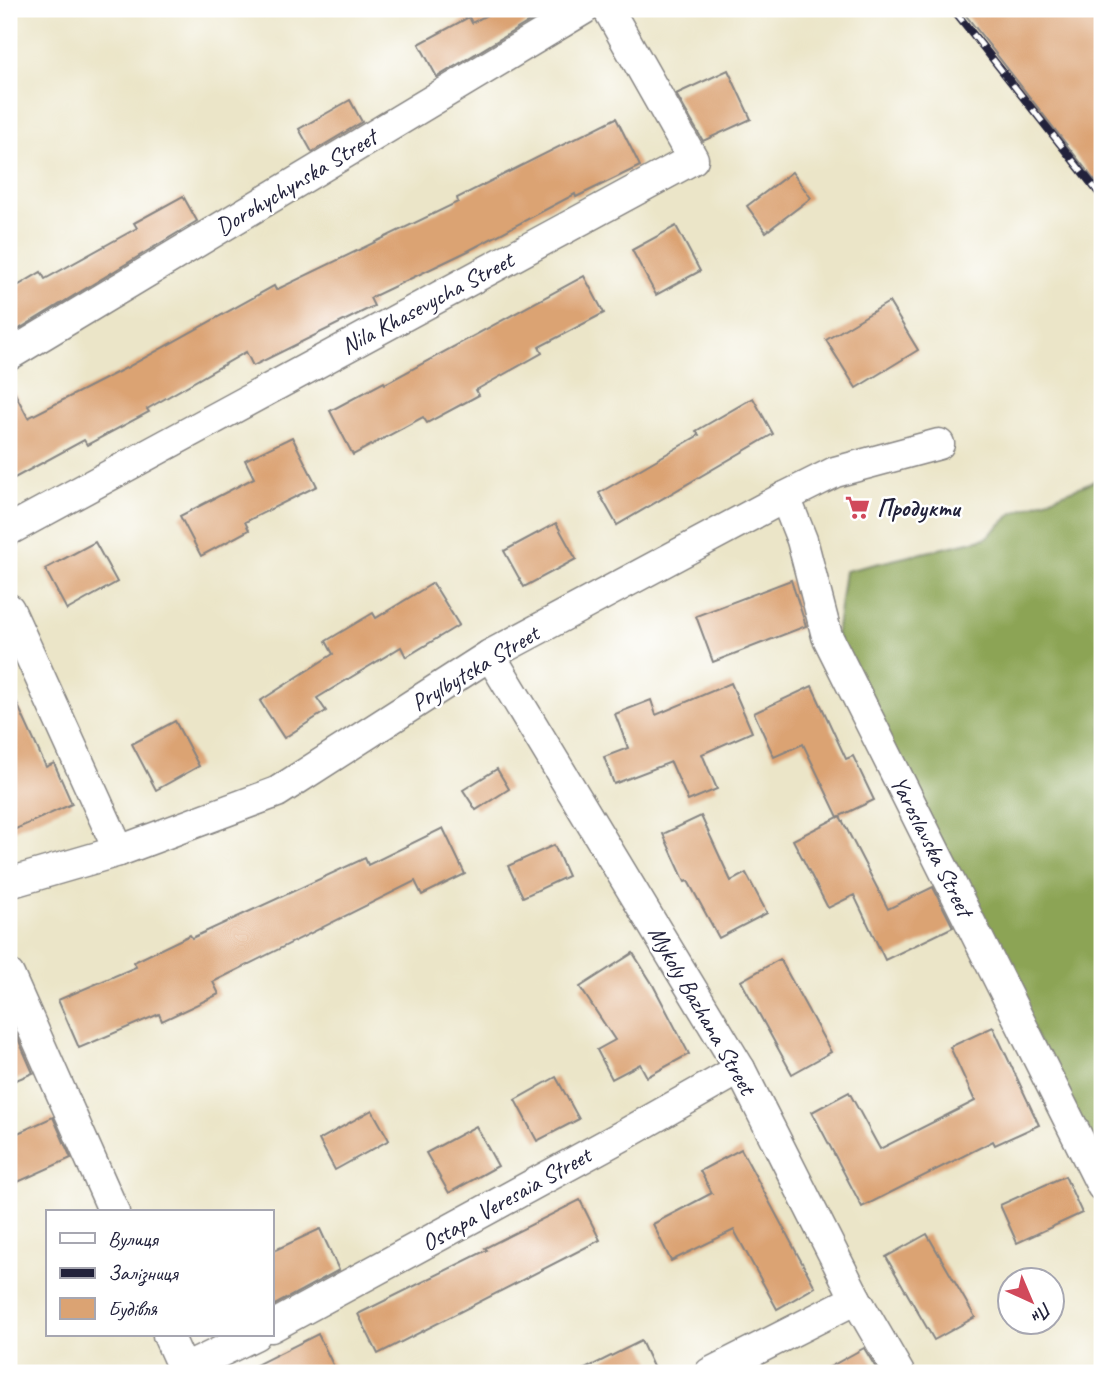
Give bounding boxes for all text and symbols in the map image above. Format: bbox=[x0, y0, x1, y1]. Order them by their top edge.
street label: Dorohychynska Street bbox=[210, 121, 385, 242]
street label: Nila Khasevycha Street bbox=[336, 244, 520, 361]
place label: Продукти bbox=[877, 493, 962, 523]
supermarket icon: Продукти bbox=[843, 494, 871, 522]
street label: Prylbytska Street bbox=[406, 617, 546, 718]
street label: Yaroslavska Street bbox=[884, 771, 982, 924]
street label: Mykoly Bazhana Street bbox=[642, 920, 763, 1101]
street label: Ostapa Veresaia Street bbox=[416, 1139, 598, 1258]
legend bbox=[46, 1210, 273, 1336]
text: Вулиця bbox=[108, 1226, 159, 1252]
text: Залізниця bbox=[108, 1260, 179, 1287]
north arrow bbox=[996, 1266, 1066, 1336]
text: Будівля bbox=[108, 1296, 158, 1322]
text: Пн bbox=[1025, 1297, 1058, 1329]

